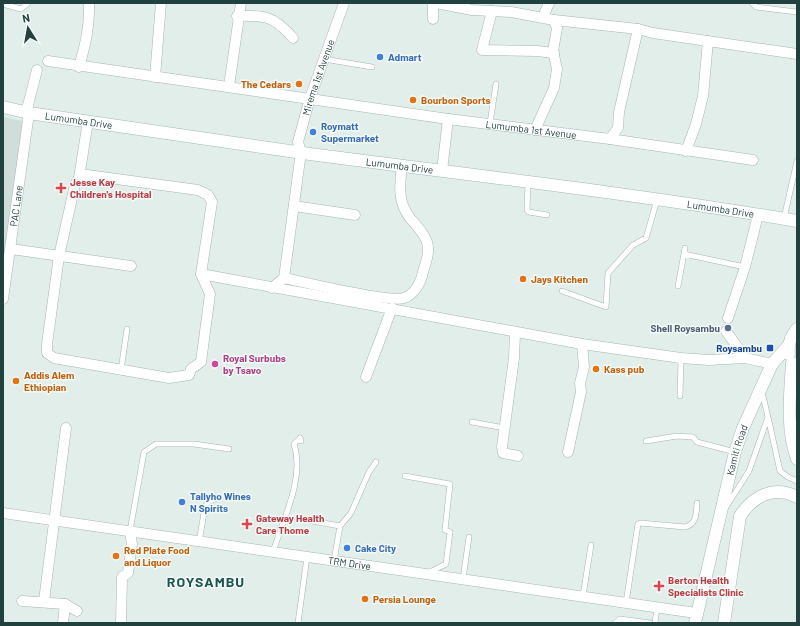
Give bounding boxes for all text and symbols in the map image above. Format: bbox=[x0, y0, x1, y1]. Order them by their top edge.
north arrow bbox=[8, 8, 48, 48]
text: N bbox=[21, 11, 31, 25]
street label: Mirema 1st Avenue bbox=[300, 37, 337, 117]
place label: Admart bbox=[388, 51, 422, 63]
marker: Admart bbox=[375, 52, 385, 62]
place label: The Cedars bbox=[241, 78, 291, 90]
marker: The Cedars bbox=[294, 79, 304, 89]
place label: Bourbon Sports bbox=[421, 94, 491, 106]
marker: Bourbon Sports bbox=[408, 95, 418, 105]
street label: Lumumba Drive bbox=[44, 109, 113, 131]
street label: Lumumba 1st Avenue bbox=[485, 118, 577, 141]
place label: Roymatt Supermarket bbox=[321, 120, 379, 144]
marker: Roymatt Supermarket bbox=[308, 127, 318, 137]
street label: Lumumba Drive bbox=[365, 155, 434, 176]
place label: Jesse Kay Children's Hospital bbox=[70, 176, 152, 200]
marker: Jesse Kay Children's Hospital bbox=[55, 182, 67, 194]
street label: PAC Lane bbox=[7, 185, 25, 227]
street label: Lumumba Drive bbox=[686, 198, 755, 220]
place label: Jays Kitchen bbox=[531, 273, 588, 285]
marker: Jays Kitchen bbox=[518, 274, 528, 284]
place label: Shell Roysambu bbox=[650, 322, 720, 334]
marker: Shell Roysambu bbox=[723, 323, 733, 333]
place label: Roysambu bbox=[716, 342, 762, 354]
marker: Roysambu bbox=[765, 343, 775, 353]
place label: Royal Surbubs by Tsavo bbox=[223, 352, 286, 376]
marker: Royal Surbubs by Tsavo bbox=[210, 359, 220, 369]
place label: Kass pub bbox=[604, 363, 645, 375]
marker: Kass pub bbox=[591, 364, 601, 374]
place label: Addis Alem Ethiopian bbox=[24, 369, 74, 393]
marker: Addis Alem Ethiopian bbox=[11, 376, 21, 386]
street label: Kamiti Road bbox=[724, 423, 750, 477]
place label: Tallyho Wines N Spirits bbox=[190, 490, 251, 514]
marker: Tallyho Wines N Spirits bbox=[177, 497, 187, 507]
place label: Gateway Health Care Thome bbox=[256, 512, 325, 536]
marker: Gateway Health Care Thome bbox=[241, 518, 253, 530]
place label: Cake City bbox=[355, 542, 396, 554]
marker: Cake City bbox=[342, 543, 352, 553]
place label: Red Plate Food and Liquor bbox=[124, 544, 190, 568]
marker: Red Plate Food and Liquor bbox=[111, 551, 121, 561]
street label: TRM Drive bbox=[327, 554, 372, 572]
district label: ROYSAMBU bbox=[167, 573, 245, 590]
place label: Berton Health Specialists Clinic bbox=[668, 574, 744, 598]
marker: Berton Health Specialists Clinic bbox=[653, 580, 665, 592]
place label: Persia Lounge bbox=[373, 593, 437, 605]
marker: Persia Lounge bbox=[360, 594, 370, 604]

